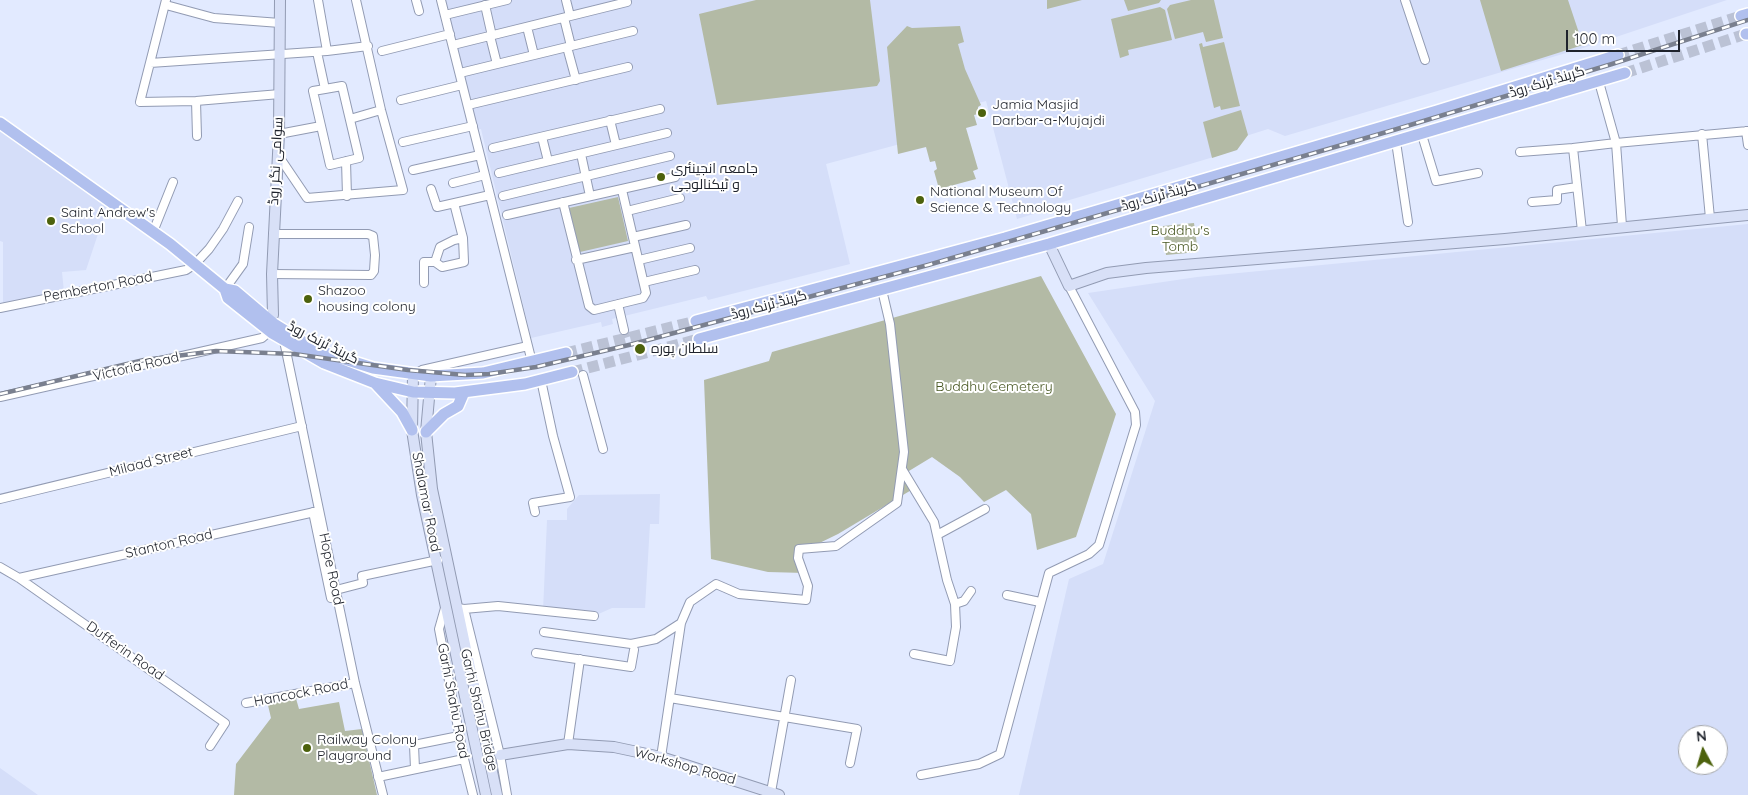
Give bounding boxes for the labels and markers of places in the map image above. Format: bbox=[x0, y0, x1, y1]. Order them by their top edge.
place label: Jamia Masjid Darbar-a-Mujajdi bbox=[992, 97, 1105, 130]
marker: Jamia Masjid Darbar-a-Mujajdi bbox=[976, 107, 988, 119]
place label: جامعہ انجینئری و ٹیکنالوجی bbox=[671, 161, 758, 193]
marker: جامعہ انجینئری و ٹیکنالوجی bbox=[655, 171, 667, 183]
place label: National Museum Of Science & Technology bbox=[930, 184, 1071, 216]
marker: National Museum Of Science & Technology bbox=[914, 194, 926, 206]
place label: Saint Andrew's School bbox=[61, 205, 155, 238]
marker: Saint Andrew's School bbox=[45, 215, 57, 227]
place label: Shazoo housing colony bbox=[318, 283, 416, 316]
marker: Shazoo housing colony bbox=[302, 293, 314, 305]
place label: سلطان پورہ bbox=[651, 341, 718, 357]
marker: سلطان پورہ bbox=[633, 342, 647, 356]
place label: Railway Colony Playground bbox=[317, 732, 417, 764]
marker: Railway Colony Playground bbox=[301, 742, 313, 754]

